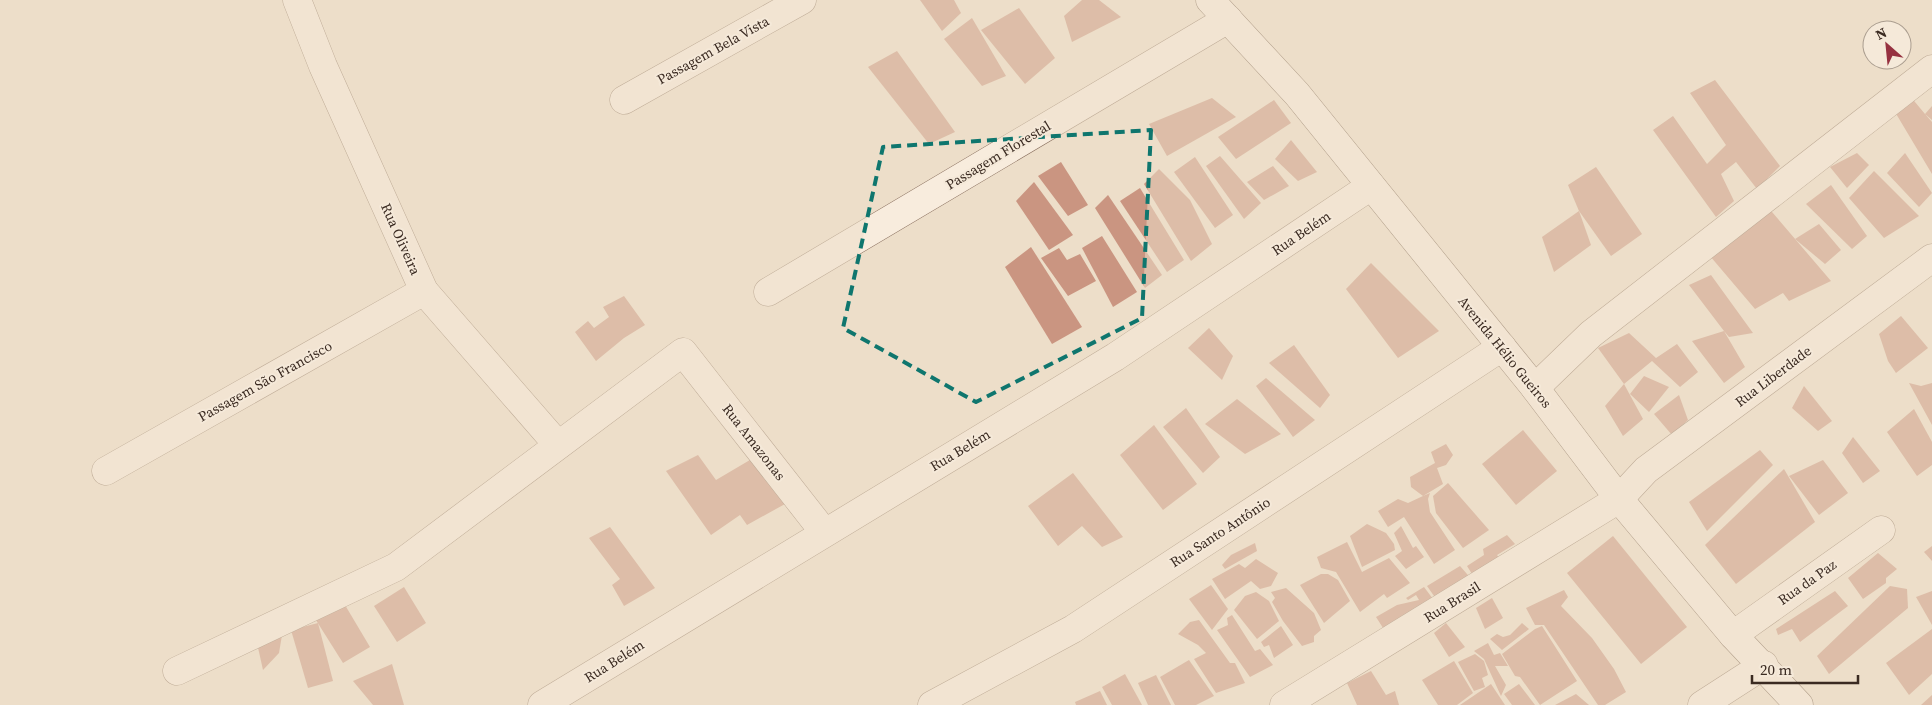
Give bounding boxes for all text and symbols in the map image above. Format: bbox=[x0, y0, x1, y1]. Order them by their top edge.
street label: Passagem Bela Vista bbox=[653, 10, 773, 89]
north arrow bbox=[1862, 20, 1912, 70]
text: N bbox=[1872, 22, 1890, 45]
street label: Passagem Florestal bbox=[942, 116, 1054, 194]
street label: Rua Oliveira bbox=[376, 200, 426, 279]
street label: Rua Belém bbox=[1268, 206, 1335, 260]
street label: Avenida Hélio Gueiros bbox=[1454, 292, 1556, 412]
street label: Passagem São Francisco bbox=[194, 336, 336, 426]
street label: Rua Liberdade bbox=[1731, 341, 1815, 411]
street label: Rua Amazonas bbox=[718, 399, 790, 485]
street label: Rua Belém bbox=[926, 424, 994, 476]
street label: Rua Santo Antônio bbox=[1166, 492, 1274, 572]
street label: Rua da Paz bbox=[1774, 554, 1841, 610]
street label: Rua Brasil bbox=[1420, 577, 1484, 627]
street label: Rua Belém bbox=[580, 635, 648, 687]
scale bar bbox=[1752, 652, 1858, 684]
text: 20 m bbox=[1760, 659, 1792, 680]

